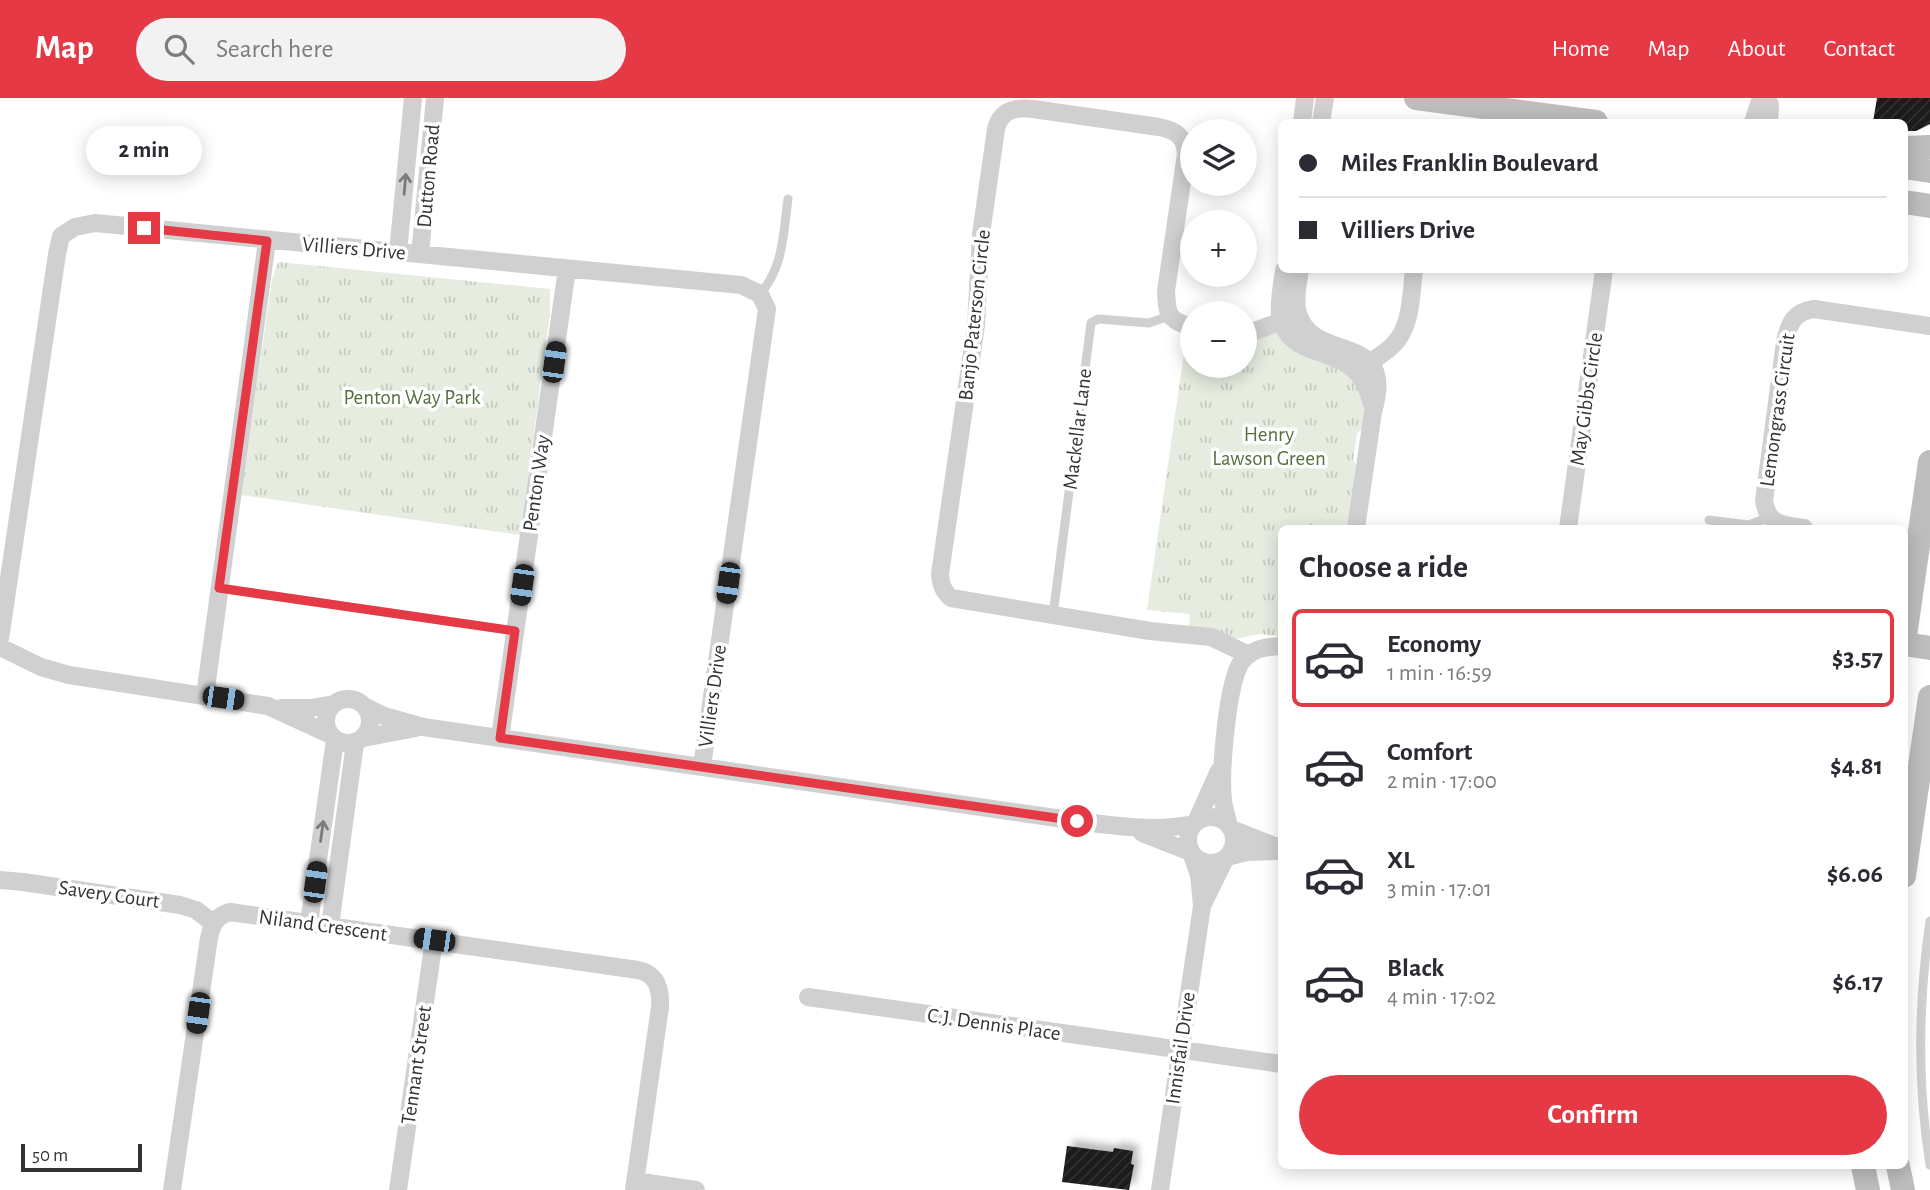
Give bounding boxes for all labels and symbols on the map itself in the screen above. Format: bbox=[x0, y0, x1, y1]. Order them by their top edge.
street label: Dutton Road bbox=[414, 123, 443, 229]
callout: 2 min bbox=[86, 127, 202, 176]
one-way arrow bbox=[399, 173, 412, 196]
route end bbox=[128, 212, 160, 244]
street label: Banjo Paterson Circle bbox=[955, 229, 994, 402]
street label: Villiers Drive bbox=[301, 234, 407, 263]
street label: May Gibbs Circle bbox=[1567, 331, 1606, 467]
street label: Lemongrass Circuit bbox=[1756, 332, 1799, 488]
car bbox=[541, 340, 568, 384]
street label: Mackellar Lane bbox=[1060, 367, 1095, 491]
park label: Penton Way Park bbox=[343, 387, 481, 408]
park label: Henry Lawson Green bbox=[1212, 424, 1326, 469]
street label: Penton Way bbox=[519, 433, 554, 533]
car bbox=[715, 561, 742, 605]
car bbox=[509, 563, 536, 607]
street label: Villiers Drive bbox=[695, 643, 730, 749]
car bbox=[201, 685, 246, 711]
route start bbox=[1061, 805, 1093, 837]
one-way arrow bbox=[316, 820, 329, 843]
car bbox=[302, 860, 329, 904]
street label: Savery Court bbox=[57, 877, 161, 912]
street label: Niland Crescent bbox=[257, 906, 389, 945]
car bbox=[412, 927, 457, 953]
car bbox=[185, 991, 212, 1035]
street label: Innisfail Drive bbox=[1162, 991, 1199, 1105]
street label: Tennant Street bbox=[398, 1004, 435, 1126]
street label: C.J. Dennis Place bbox=[926, 1005, 1062, 1044]
scale bar bbox=[21, 1141, 142, 1173]

